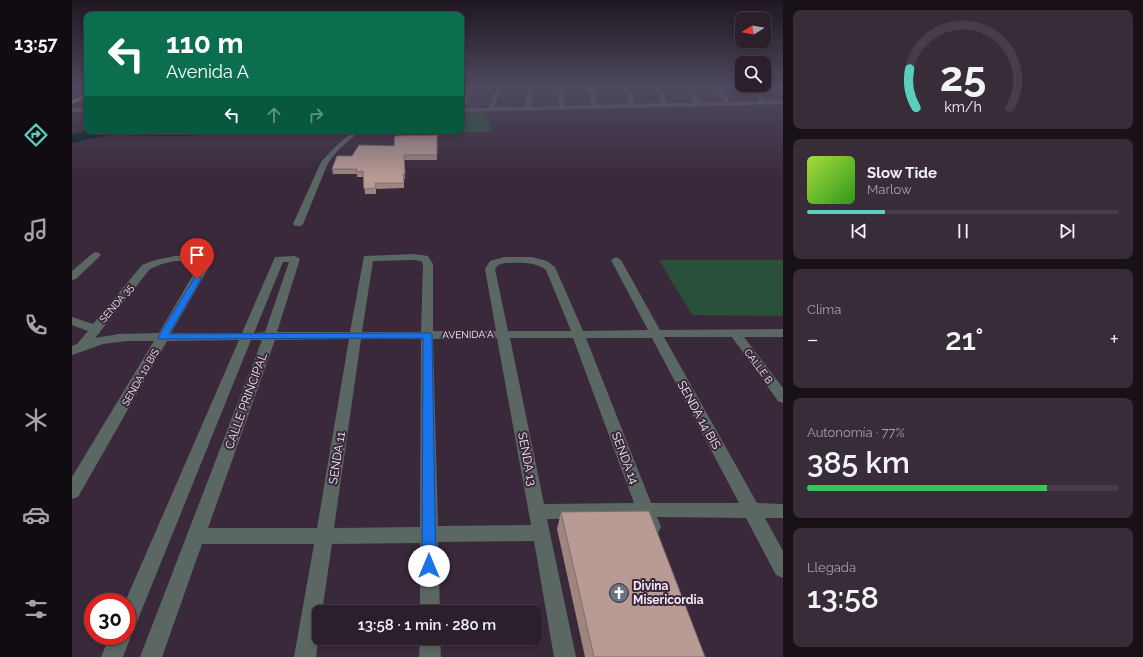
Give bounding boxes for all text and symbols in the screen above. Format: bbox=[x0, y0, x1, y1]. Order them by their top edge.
north arrow bbox=[735, 12, 771, 48]
map controls bbox=[735, 12, 771, 92]
text: 110 m bbox=[166, 27, 244, 60]
icon: left bbox=[100, 28, 152, 80]
text: 13:57 bbox=[14, 33, 58, 54]
text: 25 bbox=[940, 52, 986, 101]
button: search bbox=[735, 56, 771, 92]
text: Avenida A bbox=[166, 61, 249, 82]
text: km/h bbox=[944, 98, 982, 114]
icon: left bbox=[221, 104, 243, 126]
icon: ahead bbox=[263, 104, 285, 126]
icon: right bbox=[305, 104, 327, 126]
icon: directions bbox=[22, 121, 50, 149]
text: Slow Tide bbox=[867, 164, 937, 182]
text: Marlow bbox=[867, 182, 912, 197]
icon: music bbox=[22, 216, 50, 244]
icon: previous bbox=[848, 220, 870, 242]
icon: pause bbox=[952, 220, 974, 242]
icon: next bbox=[1056, 220, 1078, 242]
pin bbox=[180, 238, 214, 279]
icon: arrive bbox=[186, 244, 208, 266]
street label: SENDA 35 bbox=[97, 282, 136, 325]
text: Clima bbox=[807, 302, 841, 317]
icon: phone bbox=[22, 311, 50, 339]
text: 21° bbox=[945, 322, 984, 357]
text: − bbox=[807, 326, 819, 352]
text: + bbox=[1110, 326, 1119, 352]
street label: AVENIDA A bbox=[442, 329, 494, 340]
street label: SENDA 10 BIS bbox=[120, 347, 161, 408]
street label: CALLE B bbox=[742, 347, 775, 386]
street label: CALLE PRINCIPAL bbox=[222, 351, 270, 451]
street label: SENDA 14 BIS bbox=[674, 378, 724, 452]
icon: climate bbox=[22, 406, 50, 434]
text: Autonomía · 77% bbox=[807, 425, 905, 440]
street label: SENDA 14 bbox=[609, 430, 641, 486]
street label: SENDA 11 bbox=[326, 431, 348, 485]
street label: SENDA 13 bbox=[515, 431, 539, 487]
text: 385 km bbox=[807, 445, 910, 480]
icon: car bbox=[22, 501, 50, 529]
position arrow bbox=[408, 545, 450, 587]
text: Llegada bbox=[807, 560, 856, 575]
place label: Divina Misericordia bbox=[633, 579, 704, 607]
text: 13:58 bbox=[807, 580, 879, 615]
church icon: Divina Misericordia bbox=[608, 582, 630, 604]
speed limit sign: 30 bbox=[84, 593, 136, 645]
icon: filters bbox=[22, 595, 50, 623]
text: 13:58 · 1 min · 280 m bbox=[358, 616, 496, 634]

